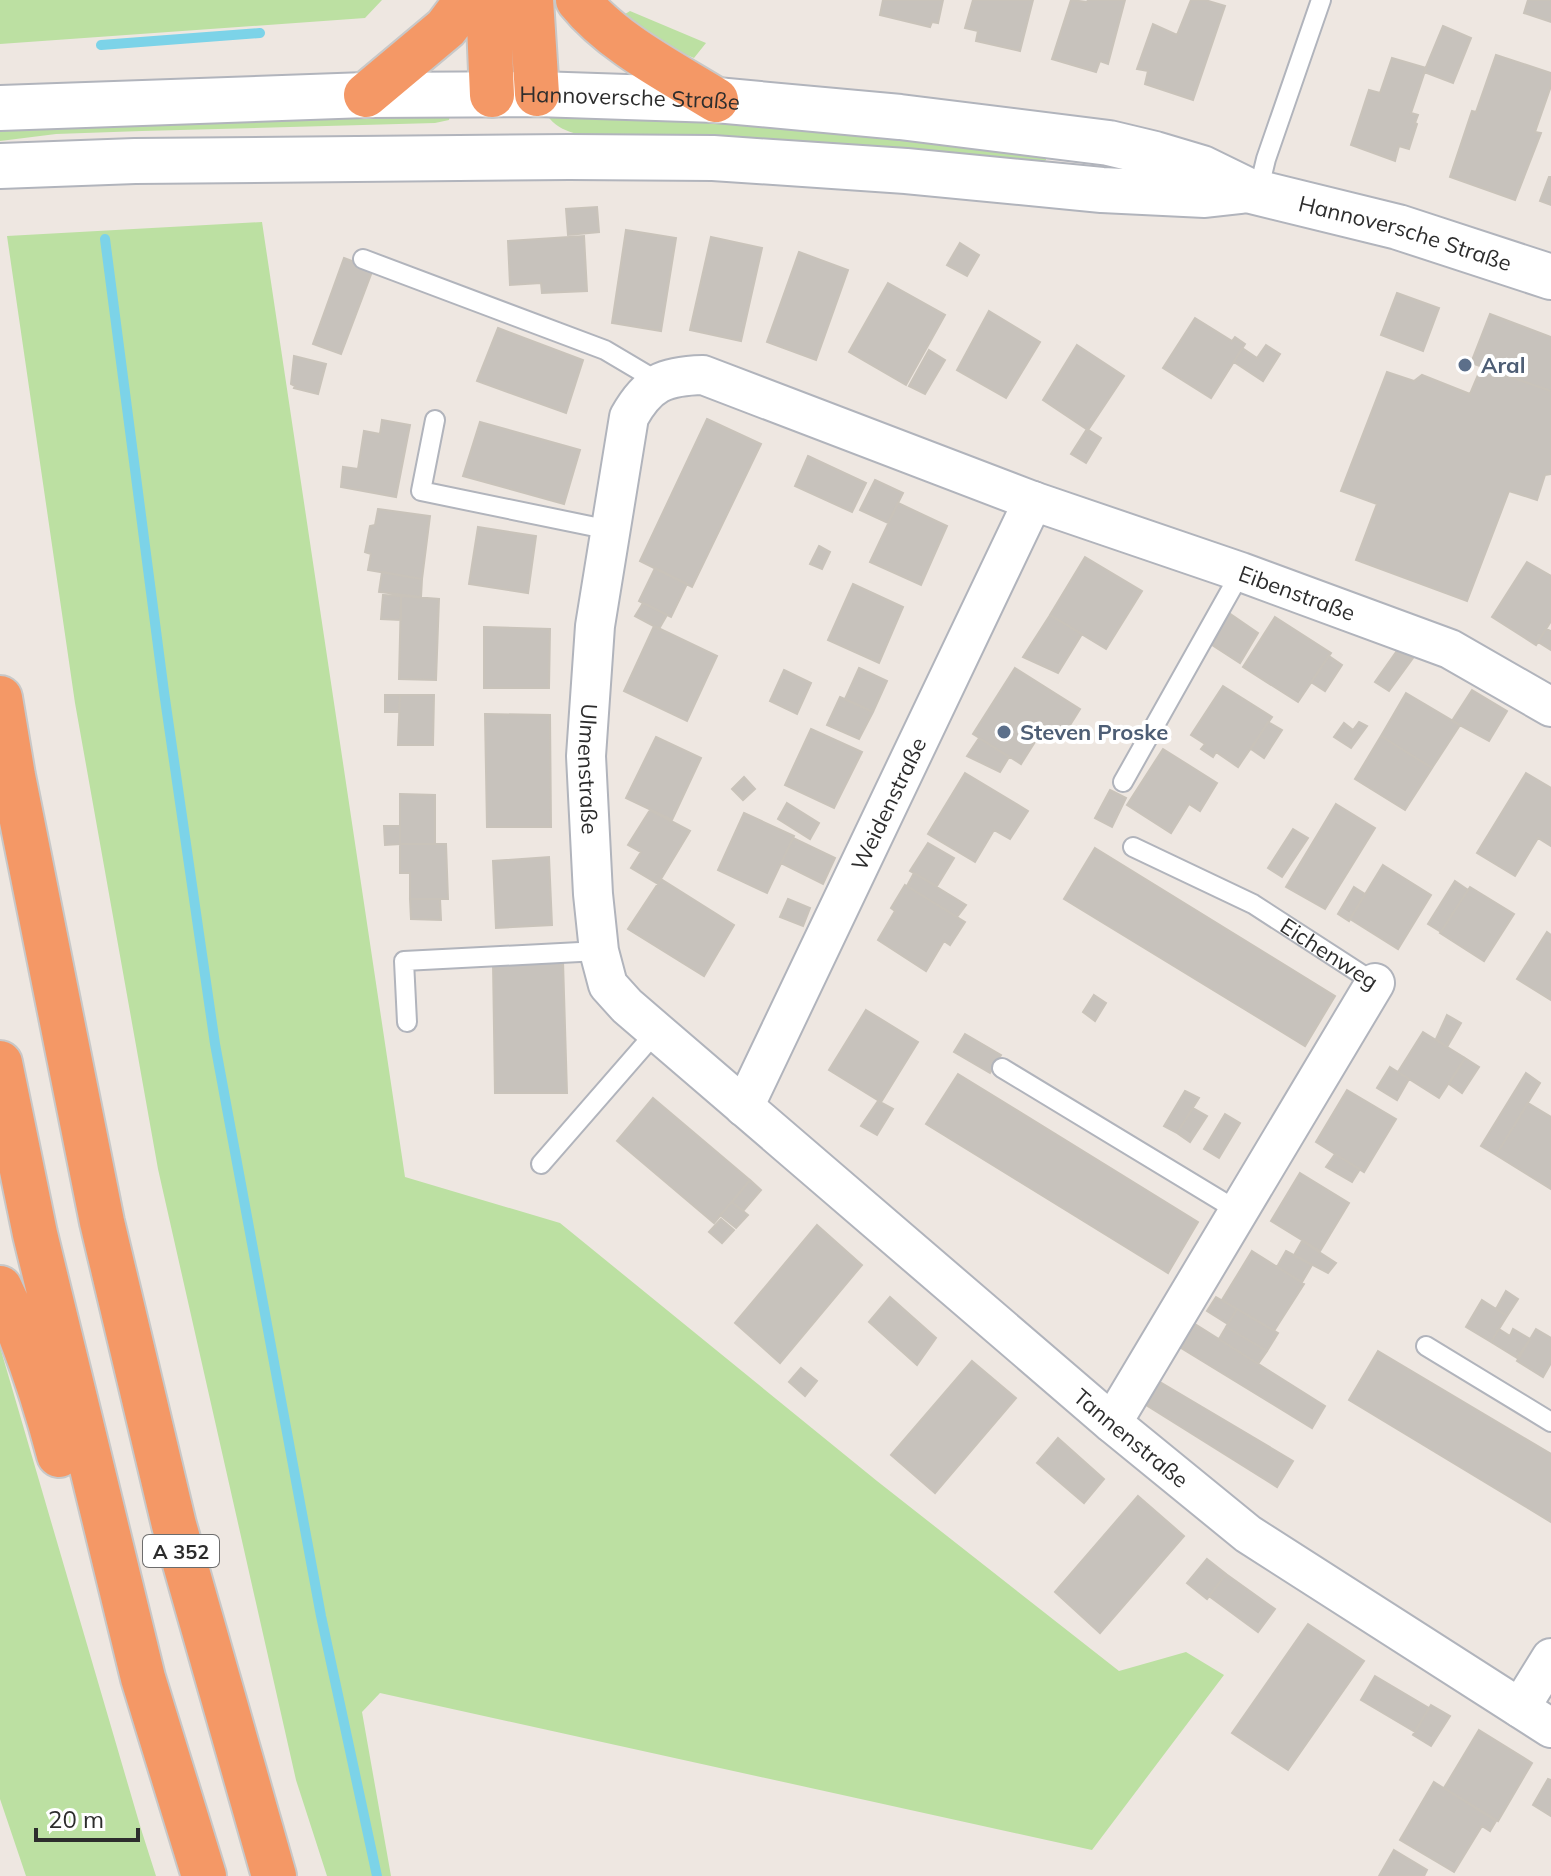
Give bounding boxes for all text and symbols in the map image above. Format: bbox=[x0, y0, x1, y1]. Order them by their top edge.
street label: Hannoversche Straße bbox=[519, 80, 741, 116]
street label: Hannoversche Straße bbox=[1296, 189, 1515, 277]
place label: Aral bbox=[1481, 351, 1525, 379]
marker: Aral bbox=[1456, 356, 1474, 374]
street label: Eibenstraße bbox=[1235, 559, 1359, 627]
street label: Ulmenstraße bbox=[572, 703, 604, 835]
place label: Steven Proske bbox=[1020, 718, 1168, 746]
marker: Steven Proske bbox=[995, 723, 1013, 741]
street label: Weidenstraße bbox=[845, 733, 932, 875]
street label: Eichenweg bbox=[1275, 912, 1384, 995]
street label: Tannenstraße bbox=[1068, 1382, 1194, 1494]
road number: A 352 bbox=[143, 1535, 219, 1567]
scale bar bbox=[36, 1792, 138, 1842]
text: 20 m bbox=[48, 1804, 104, 1834]

